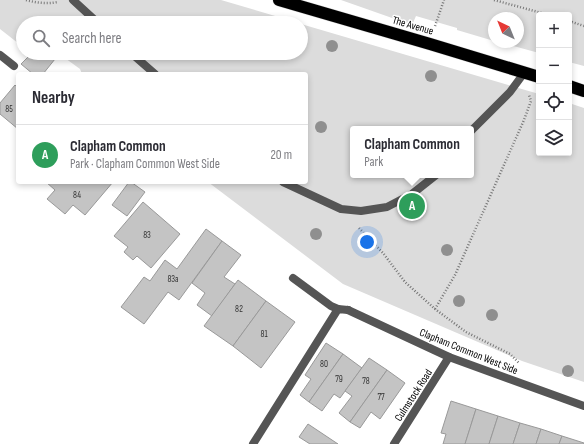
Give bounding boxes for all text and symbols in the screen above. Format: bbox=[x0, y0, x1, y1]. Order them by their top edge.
north arrow bbox=[488, 12, 524, 48]
map controls bbox=[536, 12, 572, 156]
button: + bbox=[536, 12, 572, 48]
street label: The Avenue bbox=[391, 13, 435, 38]
search box bbox=[16, 16, 308, 60]
icon: search bbox=[30, 27, 52, 49]
text: Search here bbox=[62, 29, 122, 48]
button: − bbox=[536, 48, 572, 84]
button: locate bbox=[536, 84, 572, 120]
text: Nearby bbox=[32, 88, 75, 108]
house number: 85 bbox=[5, 104, 13, 115]
button: layers bbox=[536, 120, 572, 156]
popup bbox=[350, 126, 474, 178]
text: Clapham Common bbox=[364, 135, 460, 154]
text: Clapham Common bbox=[70, 137, 166, 156]
text: A bbox=[42, 147, 48, 163]
text: 20 m bbox=[270, 147, 292, 163]
text: Park bbox=[364, 154, 383, 170]
text: Park · Clapham Common West Side bbox=[70, 156, 220, 172]
house number: 84 bbox=[73, 190, 81, 201]
pin: A bbox=[399, 191, 425, 221]
house number: 83 bbox=[143, 230, 151, 241]
your location bbox=[357, 232, 377, 252]
house number: 83a bbox=[167, 274, 179, 285]
house number: 82 bbox=[235, 304, 243, 315]
street label: Clapham Common West Side bbox=[418, 326, 520, 377]
house number: 81 bbox=[260, 329, 268, 340]
house number: 80 bbox=[320, 359, 328, 370]
street label: Culmstock Road bbox=[392, 366, 435, 424]
house number: 79 bbox=[335, 374, 343, 385]
house number: 78 bbox=[362, 376, 370, 387]
house number: 77 bbox=[377, 392, 385, 403]

